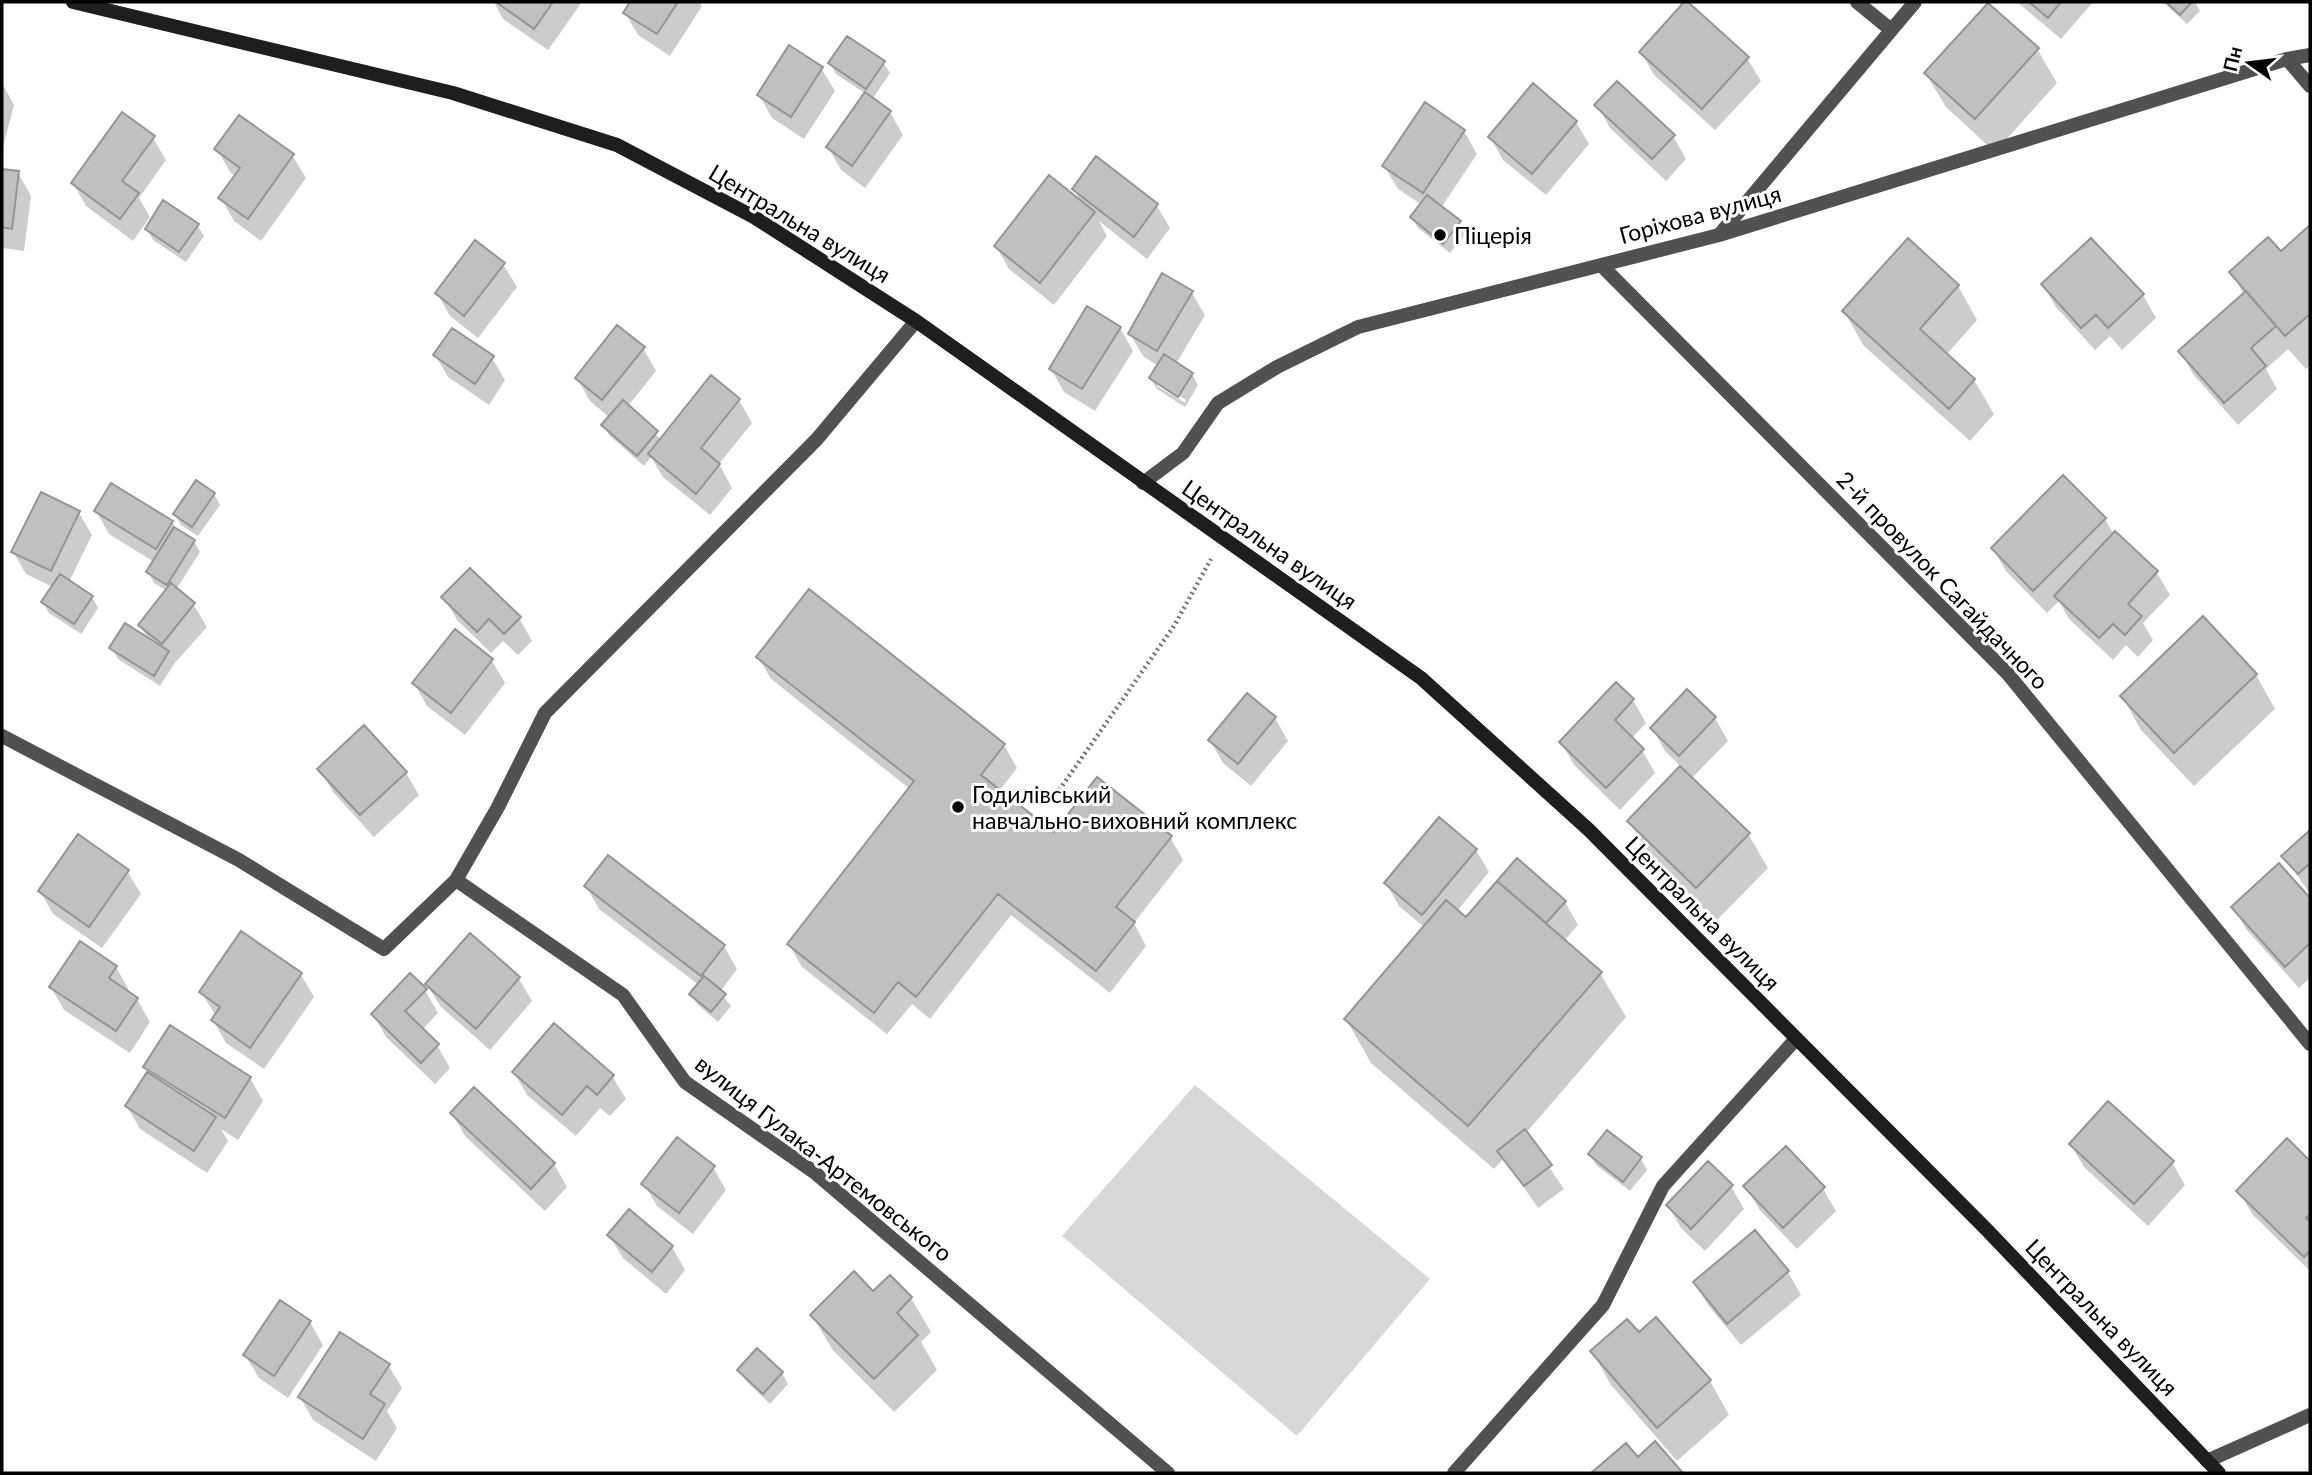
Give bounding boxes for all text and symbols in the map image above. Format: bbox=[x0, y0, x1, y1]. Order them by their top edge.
north arrow bbox=[2214, 28, 2284, 98]
text: Пн bbox=[2218, 44, 2246, 74]
street label: Центральна вулиця bbox=[704, 158, 896, 288]
street label: Горіхова вулиця bbox=[1616, 179, 1784, 249]
place label: Піцерія bbox=[1454, 221, 1532, 249]
marker: Піцерія bbox=[1432, 227, 1448, 243]
street label: 2-й провулок Сагайдачного bbox=[1831, 465, 2055, 695]
street label: Центральна вулиця bbox=[1177, 473, 1363, 615]
place label: Годилівський навчально-виховний комплекс bbox=[972, 780, 1297, 834]
marker: Годилівський навчально-виховний комплекс bbox=[950, 799, 966, 815]
street label: Центральна вулиця bbox=[1620, 830, 1786, 996]
street label: вулиця Гулака-Артемовського bbox=[690, 1049, 958, 1267]
street label: Центральна вулиця bbox=[2020, 1233, 2184, 1401]

